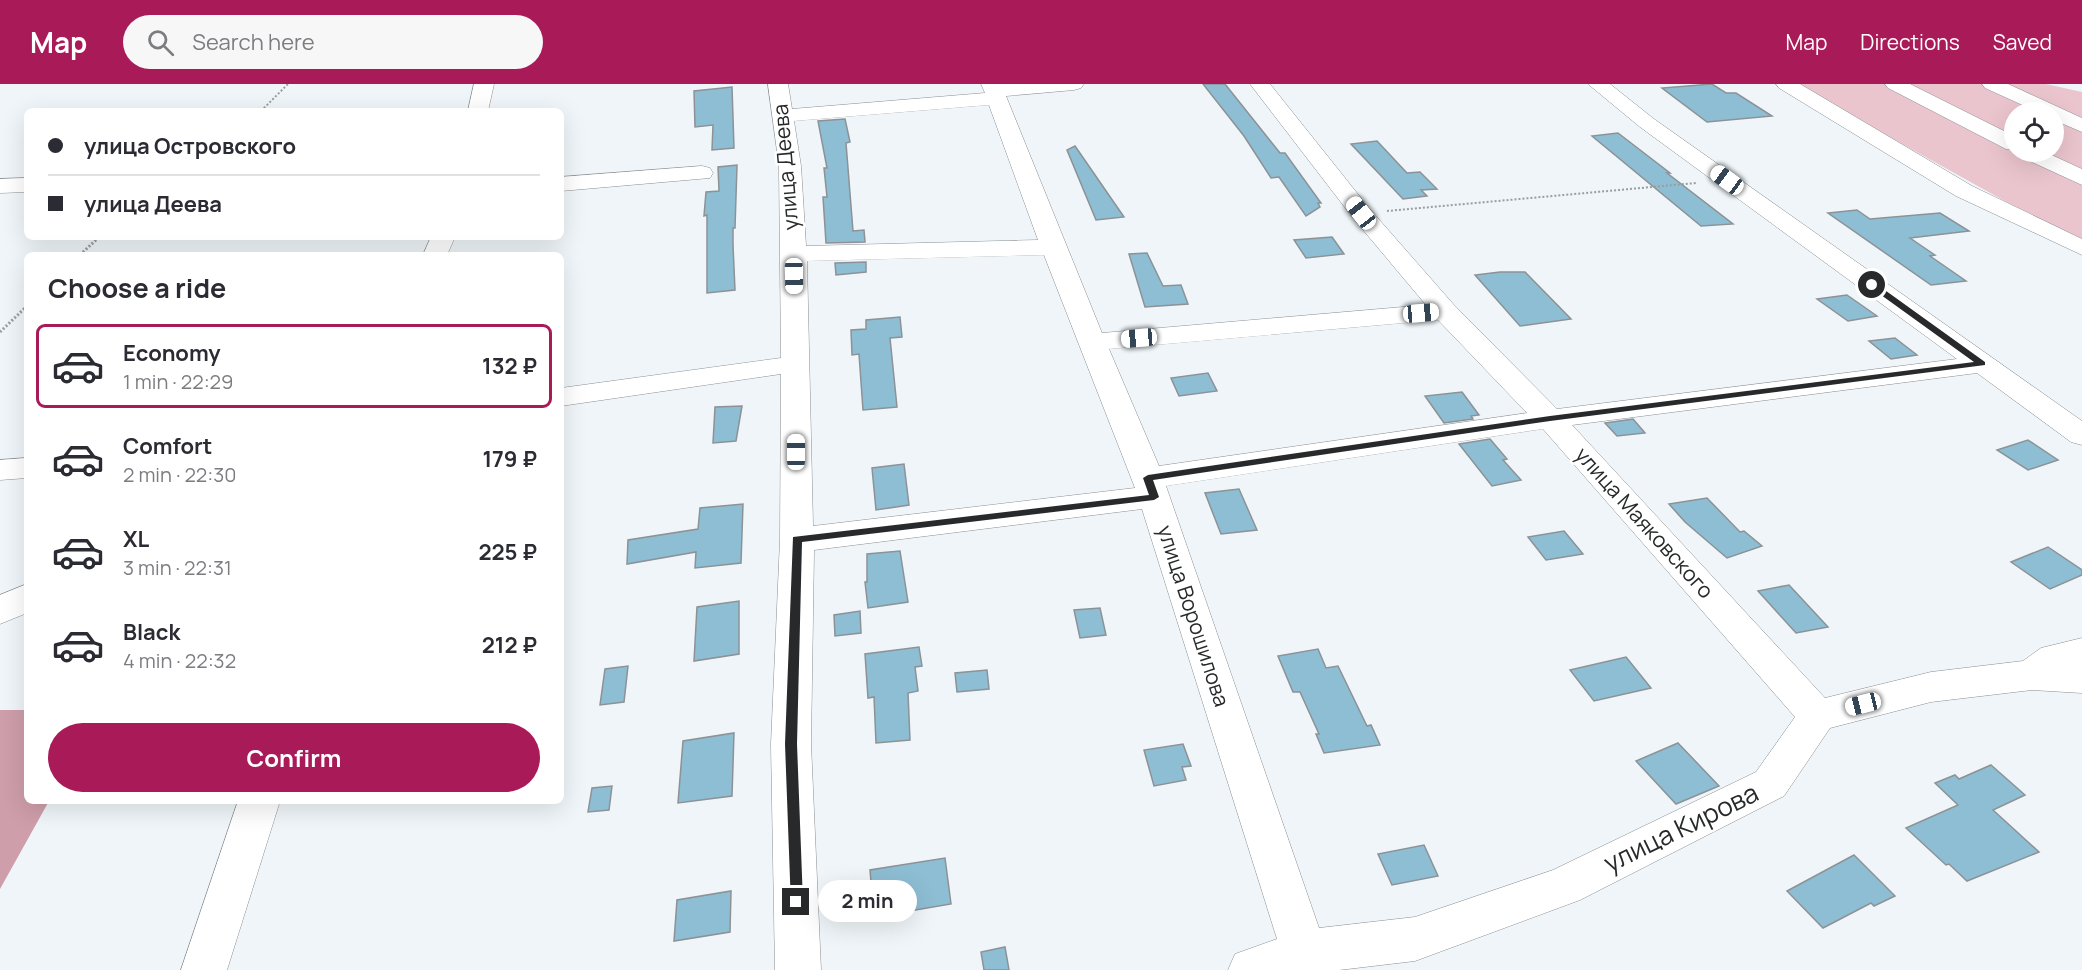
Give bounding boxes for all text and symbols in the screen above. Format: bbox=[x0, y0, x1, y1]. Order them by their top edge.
search box bbox=[123, 15, 543, 69]
text: Map bbox=[30, 23, 87, 61]
icon: search bbox=[144, 26, 177, 59]
text: Search here bbox=[192, 27, 315, 57]
text: Map bbox=[1786, 28, 1827, 56]
text: Directions bbox=[1860, 28, 1960, 56]
text: Saved bbox=[1993, 28, 2052, 56]
map controls bbox=[2004, 102, 2064, 162]
button: locate bbox=[2004, 102, 2064, 162]
street label: улица Деева bbox=[766, 103, 804, 231]
text: улица Островского bbox=[84, 131, 296, 161]
car bbox=[1707, 162, 1747, 198]
text: улица Деева bbox=[84, 189, 222, 219]
car bbox=[1343, 193, 1379, 233]
car bbox=[785, 258, 803, 294]
text: Choose a ride bbox=[48, 269, 226, 306]
route start bbox=[1858, 271, 1885, 298]
car bbox=[1402, 302, 1440, 324]
car bbox=[1120, 327, 1158, 349]
text: Economy bbox=[123, 338, 221, 368]
icon: car bbox=[51, 339, 105, 393]
text: 132 ₽ bbox=[482, 351, 537, 381]
text: 1 min · 22:29 bbox=[123, 368, 233, 395]
text: Comfort bbox=[123, 431, 212, 461]
icon: car bbox=[51, 432, 105, 486]
car bbox=[787, 434, 805, 470]
street label: улица Маяковского bbox=[1569, 441, 1720, 604]
text: 179 ₽ bbox=[482, 444, 537, 474]
text: 2 min · 22:30 bbox=[123, 461, 236, 488]
street label: улица Ворошилова bbox=[1151, 522, 1236, 710]
text: XL bbox=[123, 524, 149, 554]
icon: car bbox=[51, 525, 105, 579]
text: 225 ₽ bbox=[478, 537, 537, 567]
text: 3 min · 22:31 bbox=[123, 554, 232, 581]
text: Black bbox=[123, 617, 180, 647]
icon: car bbox=[51, 618, 105, 672]
text: 212 ₽ bbox=[482, 630, 537, 660]
text: 4 min · 22:32 bbox=[123, 647, 236, 674]
car bbox=[1843, 691, 1883, 717]
button: Confirm bbox=[48, 723, 540, 792]
street label: улица Кирова bbox=[1597, 774, 1764, 880]
callout: 2 min bbox=[817, 881, 916, 923]
text: 2 min bbox=[841, 887, 894, 914]
route end bbox=[782, 888, 809, 915]

